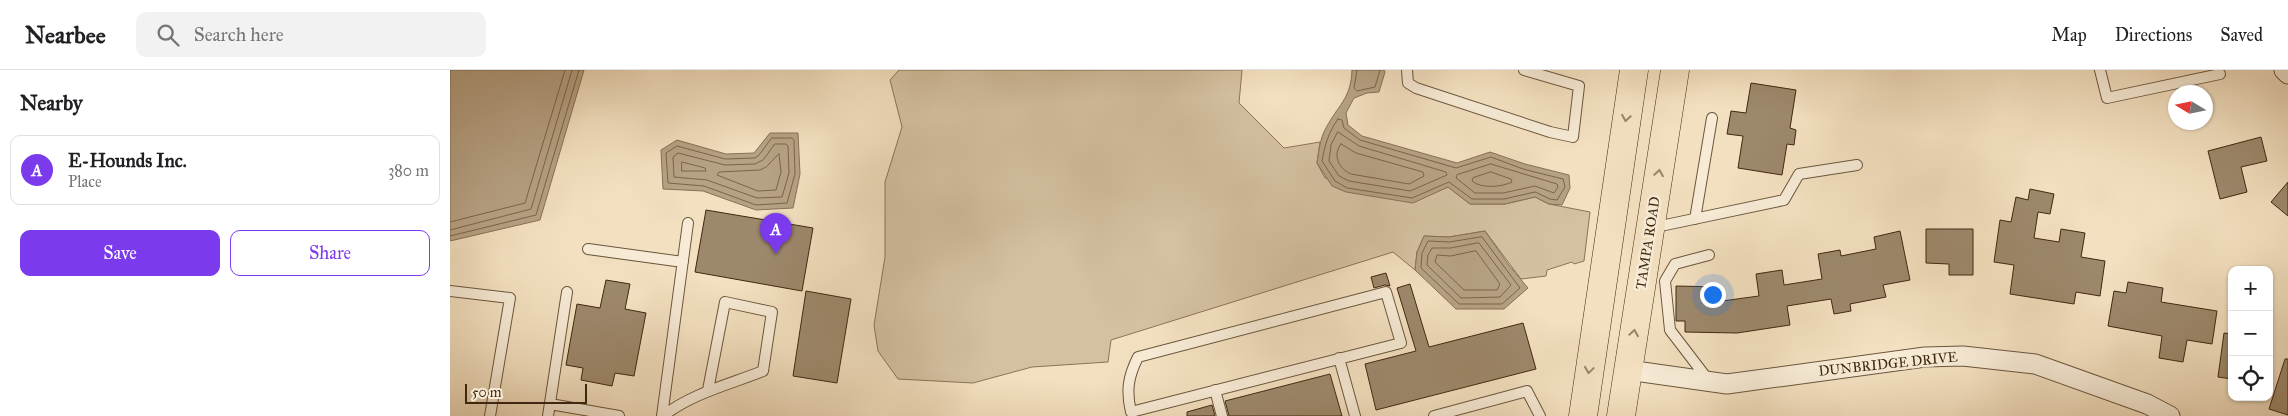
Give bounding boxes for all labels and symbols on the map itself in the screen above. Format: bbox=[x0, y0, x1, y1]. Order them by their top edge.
north arrow bbox=[2168, 85, 2213, 130]
one-way arrow bbox=[1622, 114, 1632, 123]
one-way arrow bbox=[1653, 168, 1663, 177]
street label: TAMPA ROAD bbox=[1632, 195, 1664, 291]
pin: A bbox=[760, 213, 792, 254]
your location bbox=[1700, 282, 1726, 308]
one-way arrow bbox=[1628, 329, 1638, 338]
street label: DUNBRIDGE DRIVE bbox=[1818, 348, 1958, 380]
one-way arrow bbox=[1584, 366, 1595, 374]
scale bar bbox=[465, 381, 588, 404]

